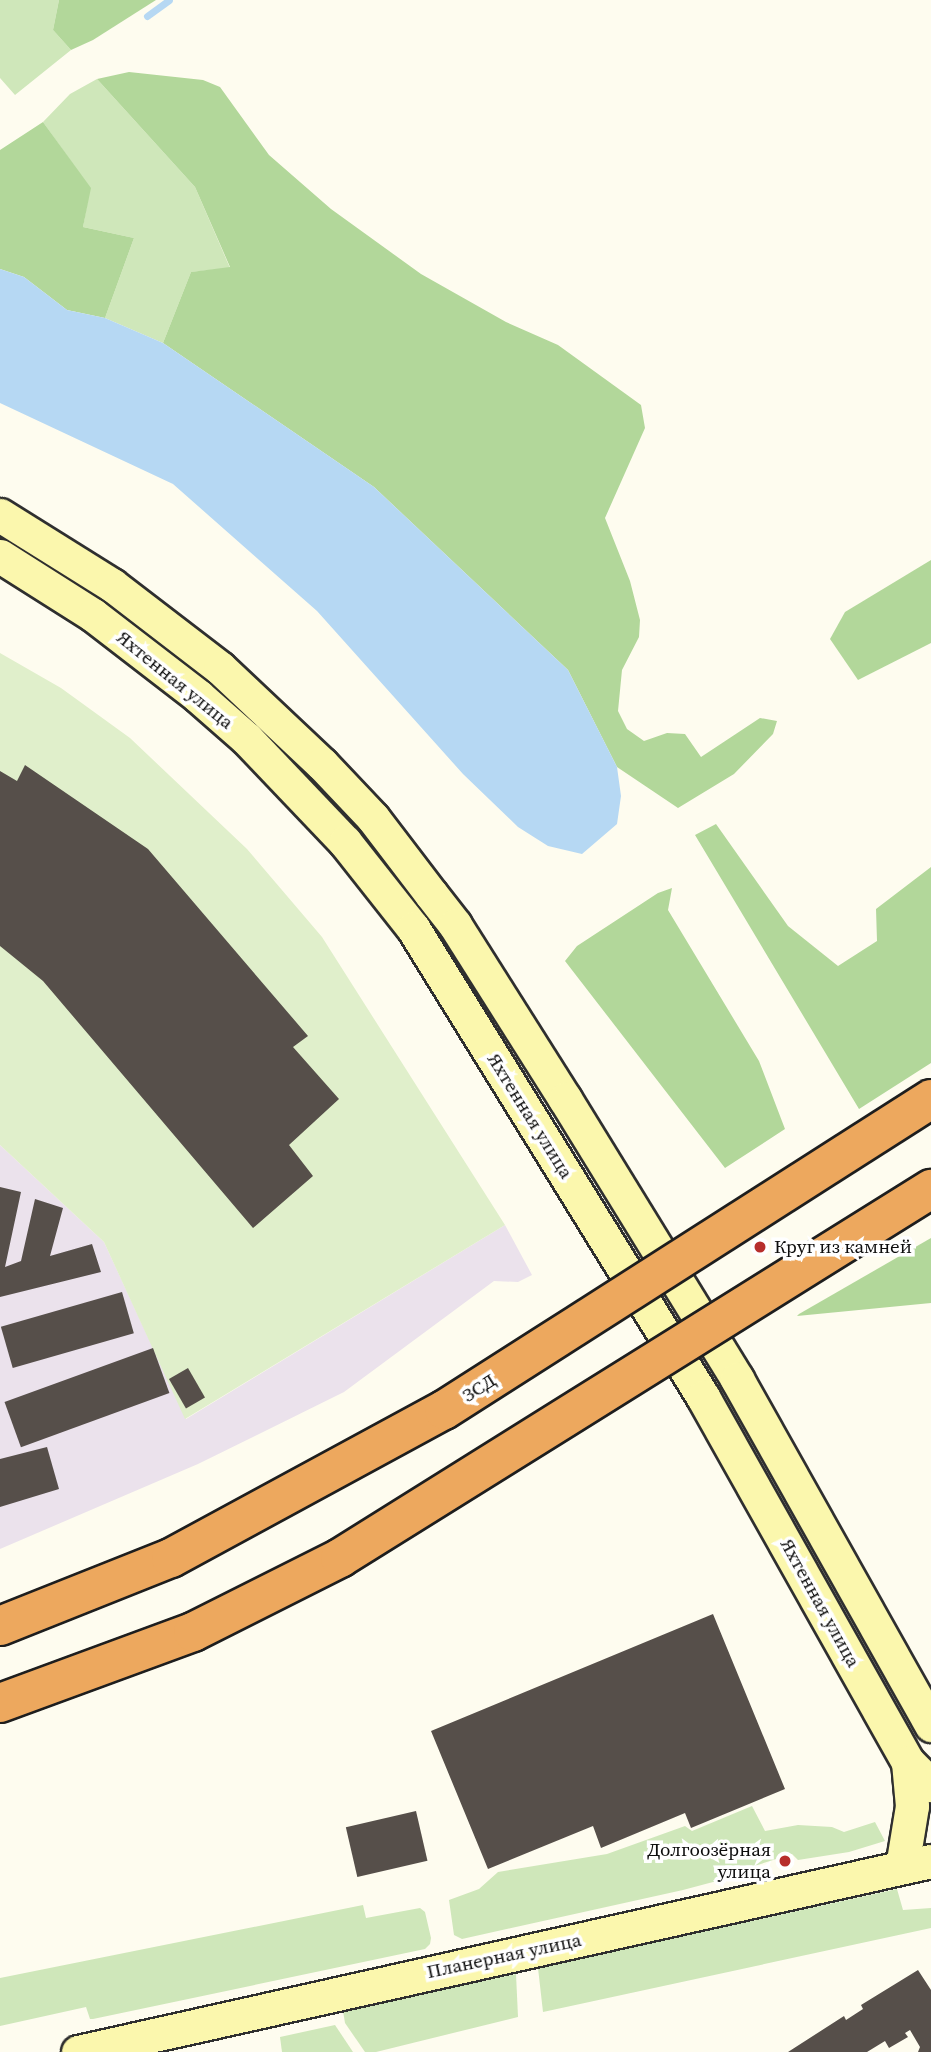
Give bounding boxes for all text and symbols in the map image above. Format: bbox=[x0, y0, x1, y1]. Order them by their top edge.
street label: Яхтенная улица bbox=[112, 626, 238, 734]
street label: Яхтенная улица bbox=[482, 1049, 578, 1183]
place label: Круг из камней bbox=[774, 1236, 912, 1258]
marker: Круг из камней bbox=[752, 1239, 768, 1255]
street label: ЗСД bbox=[458, 1369, 500, 1407]
street label: Яхтенная улица bbox=[775, 1535, 865, 1671]
place label: Долгоозёрная улица bbox=[647, 1839, 771, 1883]
marker: Долгоозёрная улица bbox=[777, 1853, 793, 1869]
street label: Планерная улица bbox=[425, 1928, 583, 1984]

